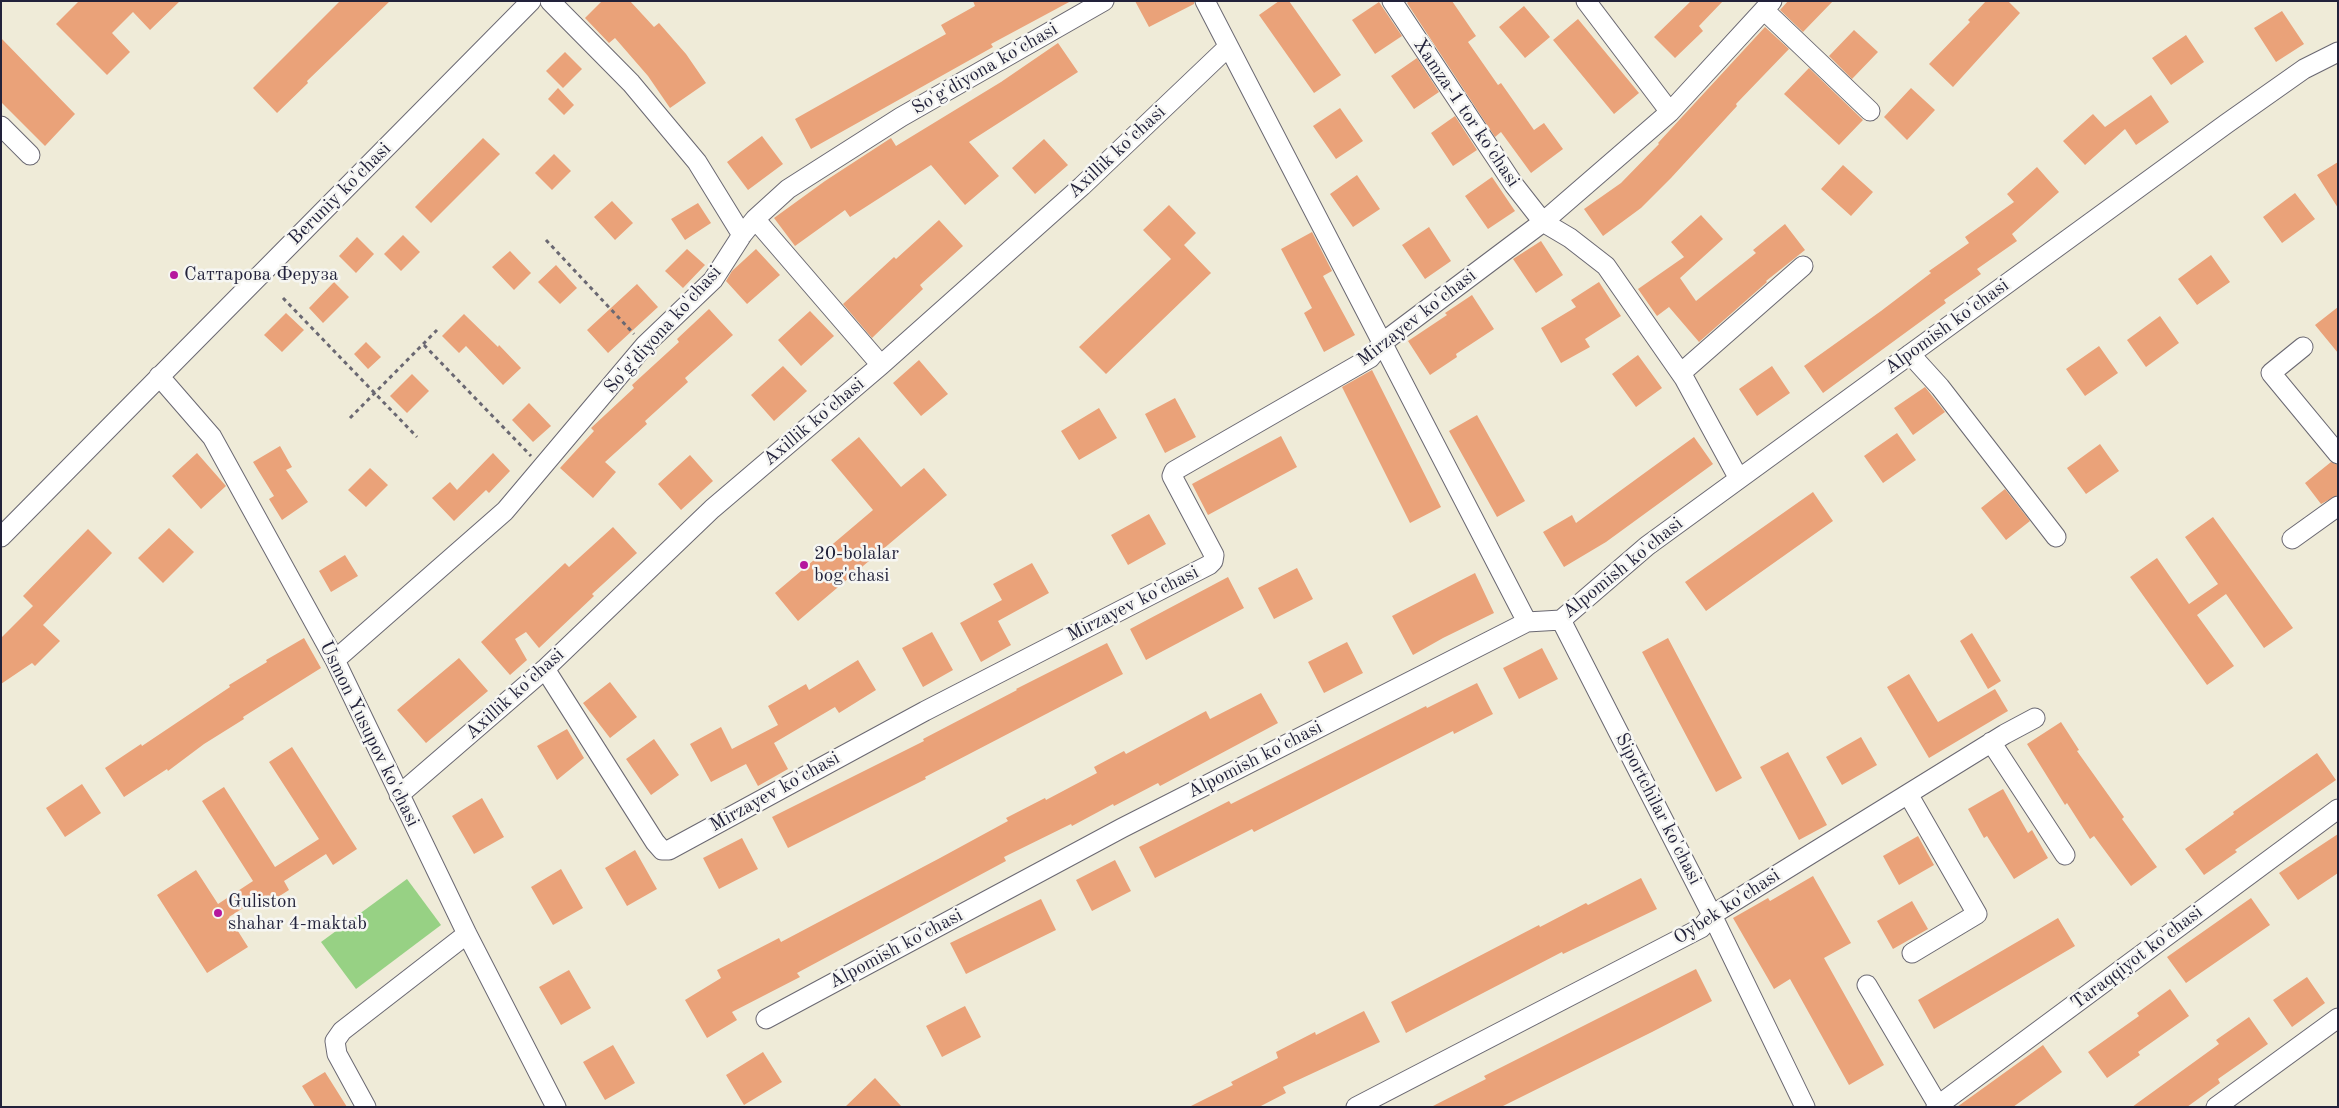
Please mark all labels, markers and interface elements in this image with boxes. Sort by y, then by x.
street label: So'g'diyona ko'chasi [908,18,1062,120]
street label: Xamza-1 tor ko'chasi [1408,34,1524,192]
street label: Axillik ko'chasi [1063,101,1171,203]
street label: Beruniy ko'chasi [284,138,396,250]
street label: So'g'diyona ko'chasi [600,261,726,399]
place label: Саттарова Феруза [184,264,338,286]
street label: Mirzayev ko'chasi [1353,264,1481,372]
marker: Саттарова Феруза [168,269,180,281]
street label: Alpomish ko'chasi [1880,274,2014,380]
street label: Axillik ko'chasi [759,373,869,471]
street label: Alpomish ko'chasi [1558,512,1688,624]
place label: 20-bolalar bog'chasi [814,543,899,587]
marker: 20-bolalar bog'chasi [798,559,810,571]
street label: Mirzayev ko'chasi [1063,561,1203,647]
street label: Usmon Yusupov ko'chasi [314,637,424,831]
street label: Axillik ko'chasi [461,644,569,744]
street label: Alpomish ko'chasi [1184,716,1326,804]
street label: Siportchilar ko'chasi [1610,729,1706,889]
street label: Mirzayev ko'chasi [706,747,844,837]
street label: Oybek ko'chasi [1670,864,1784,950]
place label: Guliston shahar 4-maktab [228,891,367,935]
street label: Taraqqiyot ko'chasi [2067,901,2207,1015]
street label: Alpomish ko'chasi [825,904,967,994]
marker: Guliston shahar 4-maktab [212,907,224,919]

